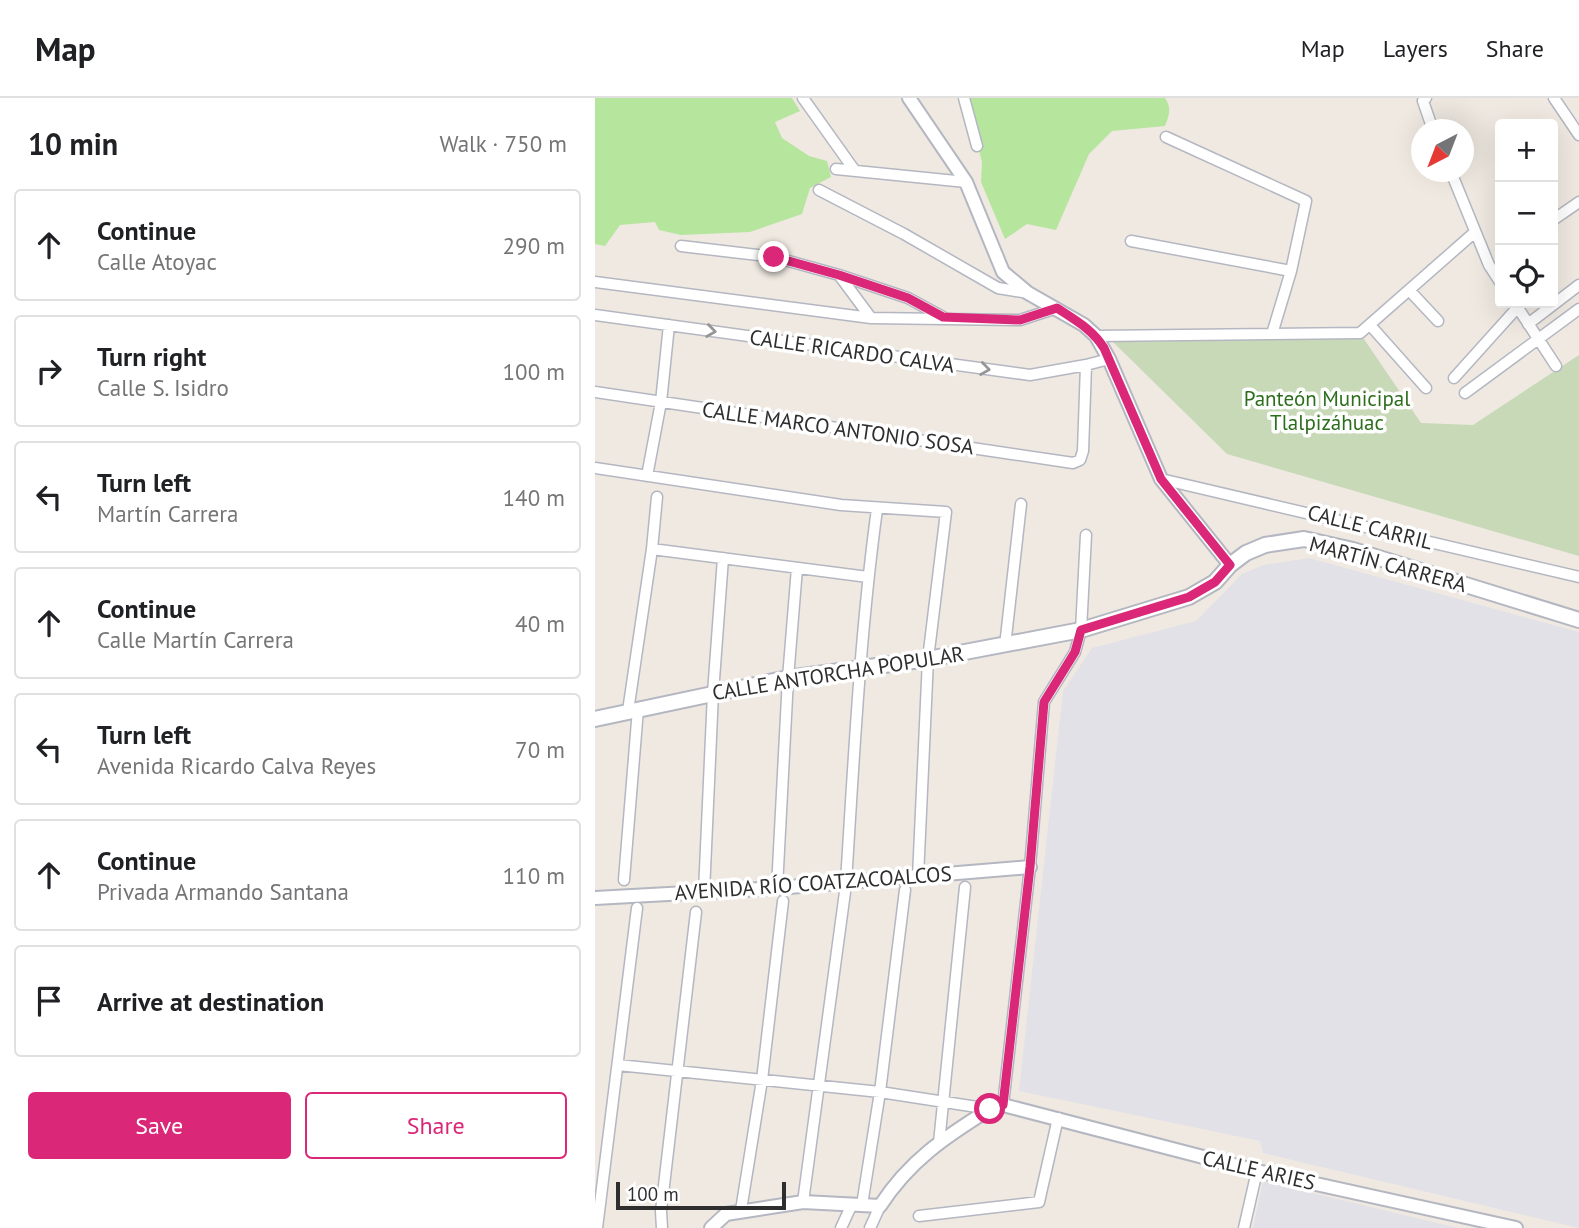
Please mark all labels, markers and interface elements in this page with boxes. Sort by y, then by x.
text: Map [35,27,96,70]
text: Map [1301,33,1345,64]
text: Layers [1383,33,1448,64]
text: Share [1486,33,1544,64]
north arrow [1411,119,1474,182]
map controls [1495,119,1558,308]
button: + [1495,119,1558,182]
text: 10 min [28,124,118,163]
text: Walk · 750 m [440,129,567,158]
button: − [1495,182,1558,245]
text: Continue [97,214,196,247]
icon: ahead [30,226,68,264]
text: 290 m [503,231,565,260]
route end [758,241,789,272]
button: locate [1495,245,1558,308]
text: Calle Atoyac [97,247,217,276]
street label: CALLE RICARDO CALVA [748,323,957,379]
one-way arrow [705,324,717,339]
text: Turn right [97,340,206,373]
icon: right [30,352,68,390]
text: 100 m [503,357,565,386]
one-way arrow [979,361,991,376]
text: Calle S. Isidro [97,373,229,402]
park label: Panteón Municipal Tlalpizáhuac [1244,385,1410,436]
street label: CALLE MARCO ANTONIO SOSA [700,396,976,461]
text: Turn left [97,466,191,499]
icon: left [30,478,68,516]
text: 140 m [503,483,565,512]
street label: CALLE CARRIL [1305,498,1435,556]
text: Martín Carrera [97,499,239,528]
street label: MARTÍN CARRERA [1306,530,1470,598]
text: Continue [97,592,196,625]
icon: ahead [30,604,68,642]
text: 40 m [515,609,565,638]
text: Calle Martín Carrera [97,625,294,654]
street label: CALLE ANTORCHA POPULAR [710,640,966,706]
text: Turn left [97,718,191,751]
icon: left [30,730,68,768]
text: 70 m [515,735,565,764]
text: Avenida Ricardo Calva Reyes [97,751,376,780]
text: Continue [97,844,196,877]
icon: ahead [30,856,68,894]
street label: AVENIDA RÍO COATZACOALCOS [674,860,952,906]
text: 110 m [503,861,565,890]
text: Privada Armando Santana [97,877,349,906]
icon: arrive [30,982,68,1020]
text: Arrive at destination [97,985,324,1018]
button: Save [28,1092,291,1159]
button: Share [305,1092,567,1159]
route start [974,1093,1005,1124]
street label: CALLE ARIES [1200,1144,1318,1196]
scale bar [616,1179,786,1211]
text: 100 m [627,1182,679,1206]

